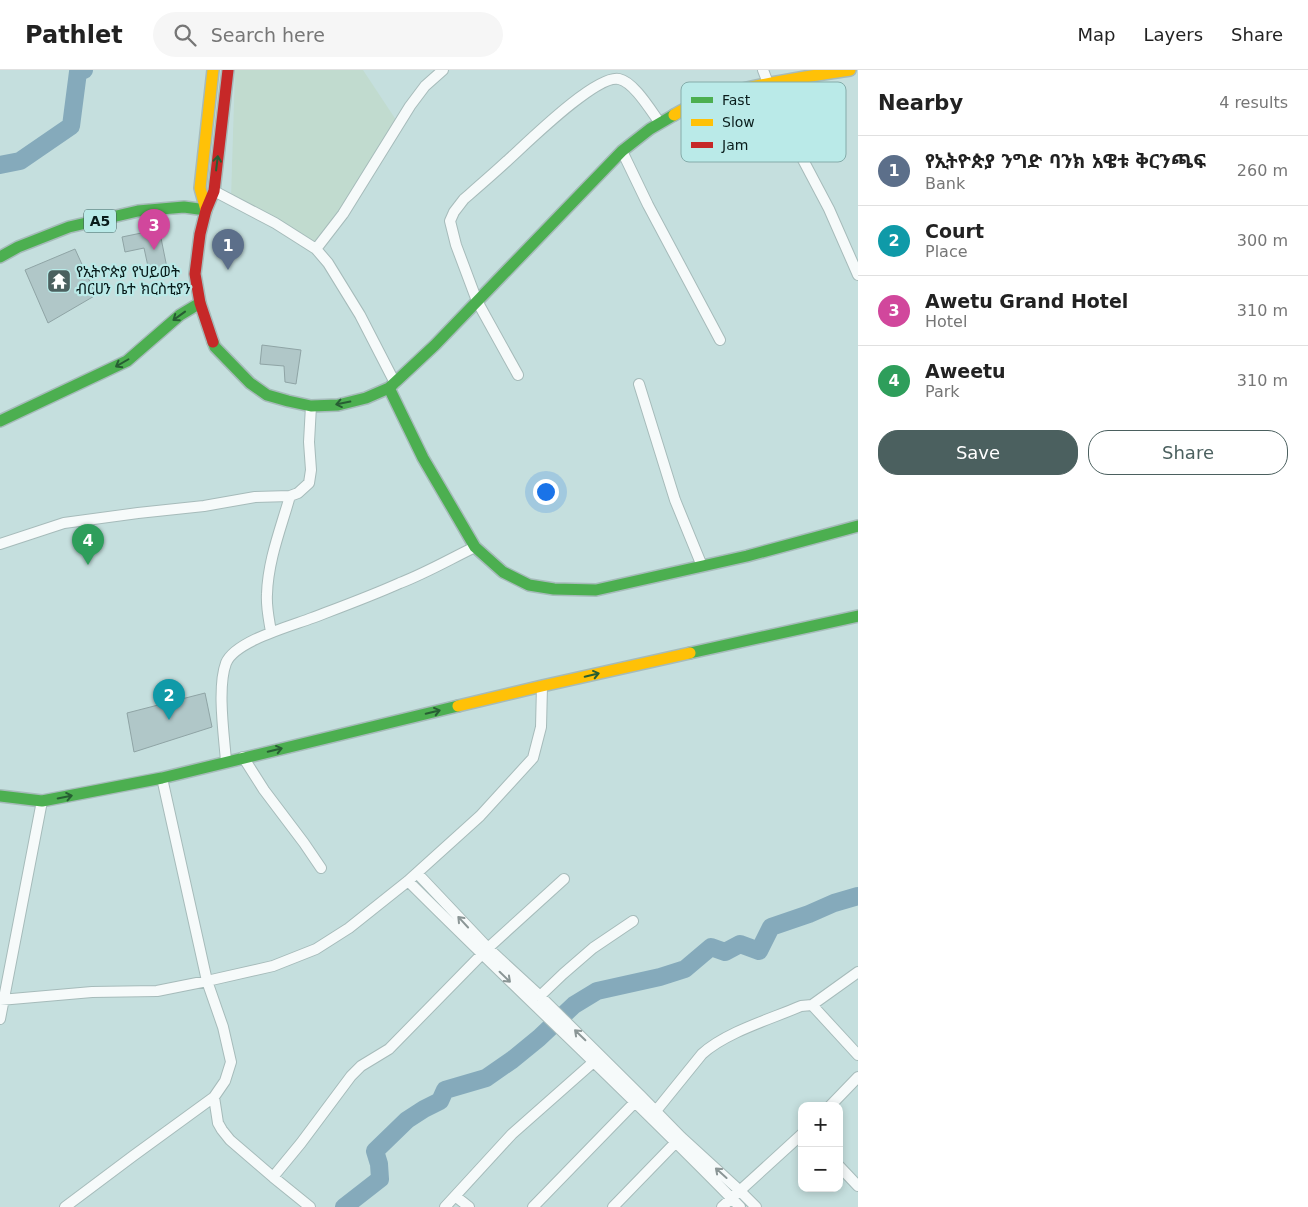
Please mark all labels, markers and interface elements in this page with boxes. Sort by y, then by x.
search box [153,12,503,57]
text: Pathlet [25,21,123,49]
icon: search [171,21,199,49]
text: Search here [211,24,325,46]
text: Map [1077,24,1115,45]
text: Layers [1143,24,1203,45]
text: Share [1231,24,1283,45]
legend [681,82,846,162]
text: Nearby [878,91,963,115]
text: Fast [722,92,751,108]
text: 4 results [1219,93,1288,112]
text: Slow [722,114,755,130]
text: Jam [721,137,748,153]
text: የኢትዮጵያ ንግድ ባንክ አዌቱ ቅርንጫፍ [925,150,1206,172]
one-way arrow [212,155,222,171]
text: 1 [888,161,900,180]
text: 260 m [1237,161,1288,180]
text: Bank [925,174,965,193]
pin: 3 [138,209,170,250]
road number: A5 [84,210,116,232]
text: Court [925,220,984,242]
pin: 1 [212,229,244,270]
text: 2 [888,231,900,250]
text: 300 m [1237,231,1288,250]
text: Place [925,242,968,261]
place label: የኢትዮጵያ የህይወት ብርሀን ቤተ ክርስቲያን [76,263,191,298]
temple icon: የኢትዮጵያ የህይወት ብርሀን ቤተ ክርስቲያን [46,268,72,294]
text: Awetu Grand Hotel [925,290,1128,312]
text: 3 [888,301,900,320]
text: 310 m [1237,301,1288,320]
one-way arrow [172,311,186,321]
text: Hotel [925,312,967,331]
one-way arrow [116,358,130,368]
text: Aweetu [925,360,1006,382]
text: 4 [888,371,900,390]
text: 310 m [1237,371,1288,390]
text: Park [925,382,960,401]
one-way arrow [336,399,352,409]
button: Save [878,430,1078,475]
button: Share [1088,430,1288,475]
your location [533,479,559,505]
pin: 4 [72,524,104,565]
one-way arrow [583,670,599,679]
pin: 2 [153,679,185,720]
one-way arrow [425,707,441,716]
one-way arrow [267,745,283,754]
one-way arrow [57,791,73,801]
one-way arrow [457,916,469,928]
one-way arrow [499,971,512,983]
one-way arrow [573,1029,586,1041]
map controls [798,1102,843,1192]
button: + [798,1102,843,1147]
button: − [798,1147,843,1192]
one-way arrow [714,1167,727,1179]

